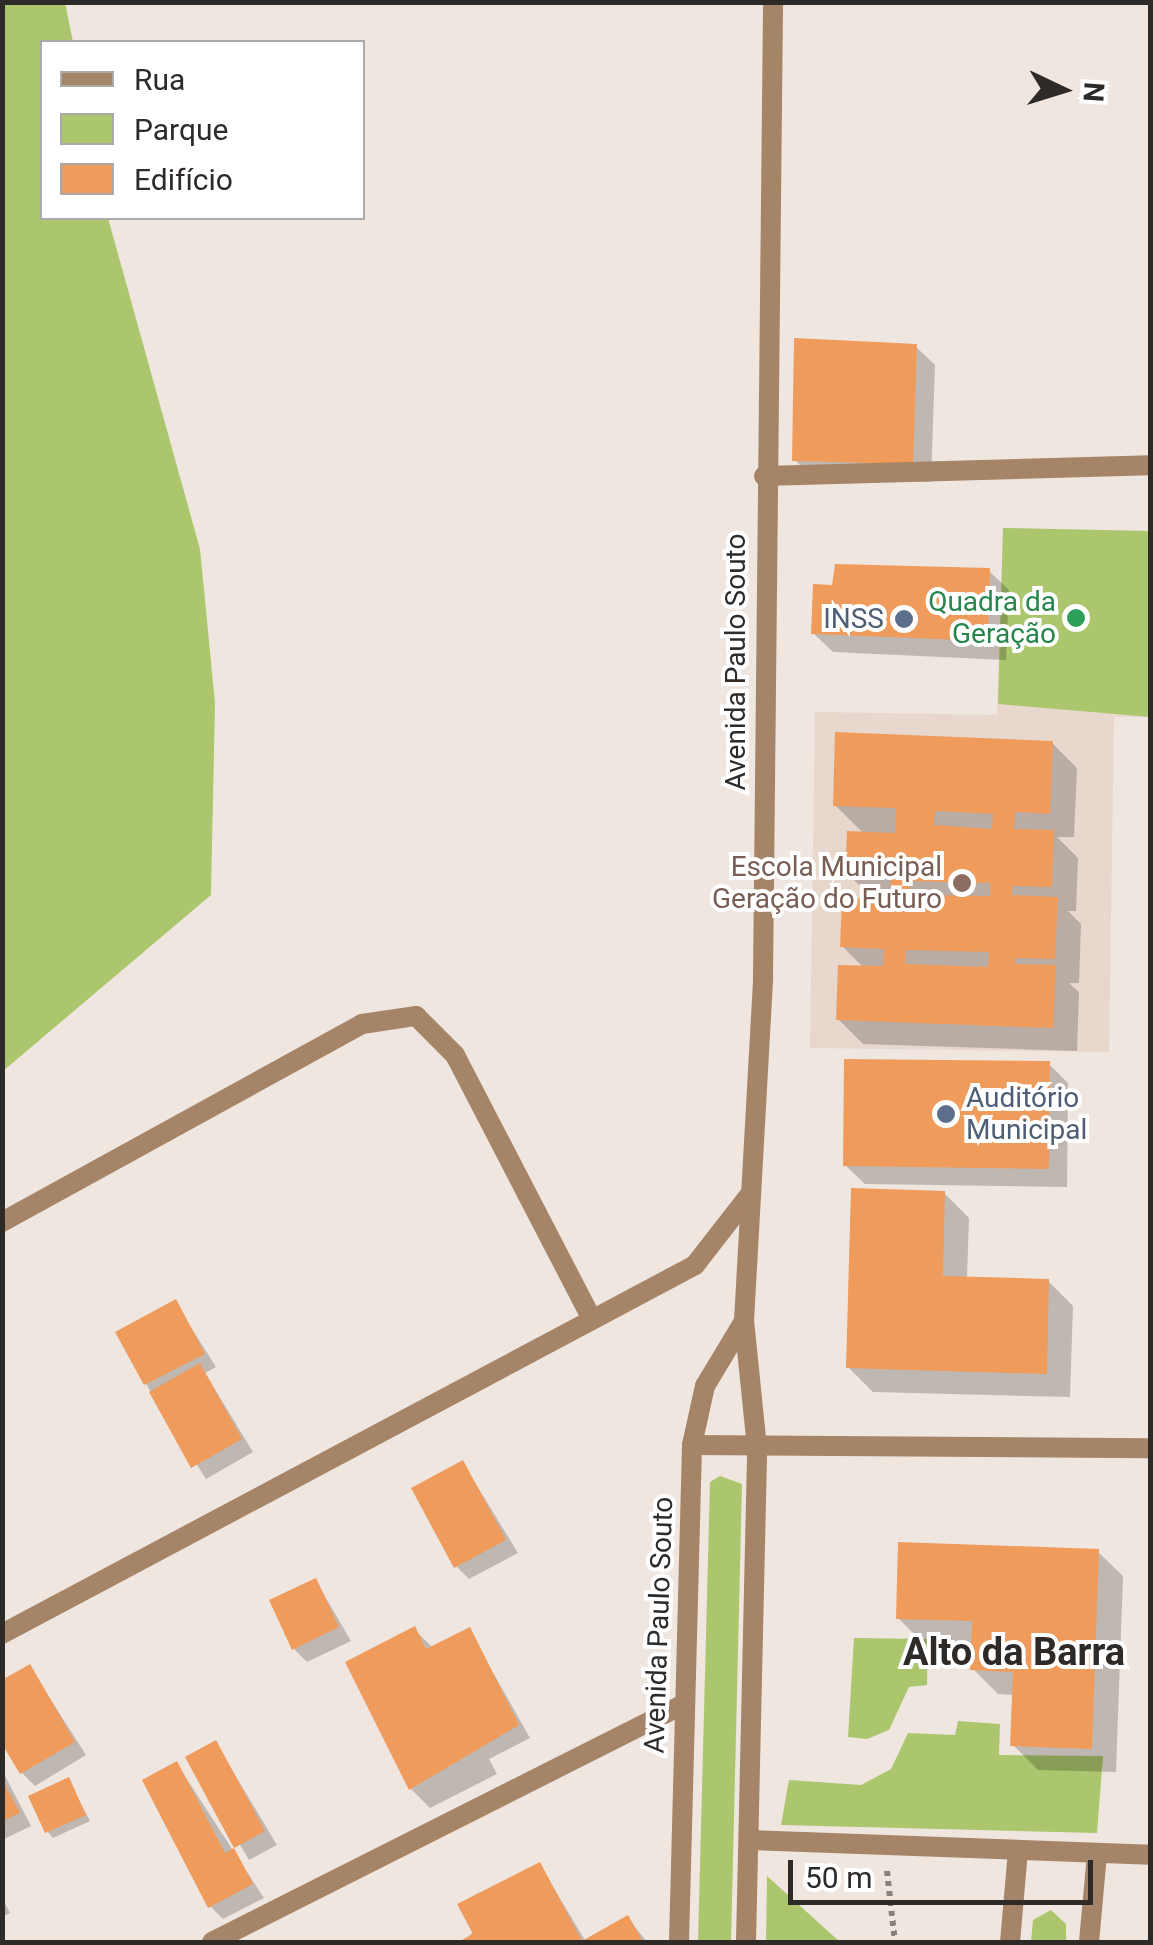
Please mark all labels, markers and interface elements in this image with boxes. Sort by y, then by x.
legend [40,40,365,220]
north arrow [1013,40,1113,140]
text: Rua [134,62,185,97]
text: N [1076,81,1111,103]
text: Parque [134,112,228,147]
text: Edifício [134,162,233,197]
street label: Avenida Paulo Souto [719,534,753,790]
place label: Quadra da Geração [928,585,1056,651]
place label: INSS [823,602,884,636]
marker: Quadra da Geração [1065,607,1087,629]
marker: INSS [893,608,915,630]
place label: Escola Municipal Geração do Futuro [712,850,942,916]
marker: Escola Municipal Geração do Futuro [951,872,973,894]
place label: Auditório Municipal [966,1081,1087,1147]
marker: Auditório Municipal [935,1103,957,1125]
street label: Avenida Paulo Souto [638,1496,680,1754]
district label: Alto da Barra [903,1630,1125,1676]
scale bar [793,1840,1098,1902]
text: 50 m [805,1860,872,1895]

